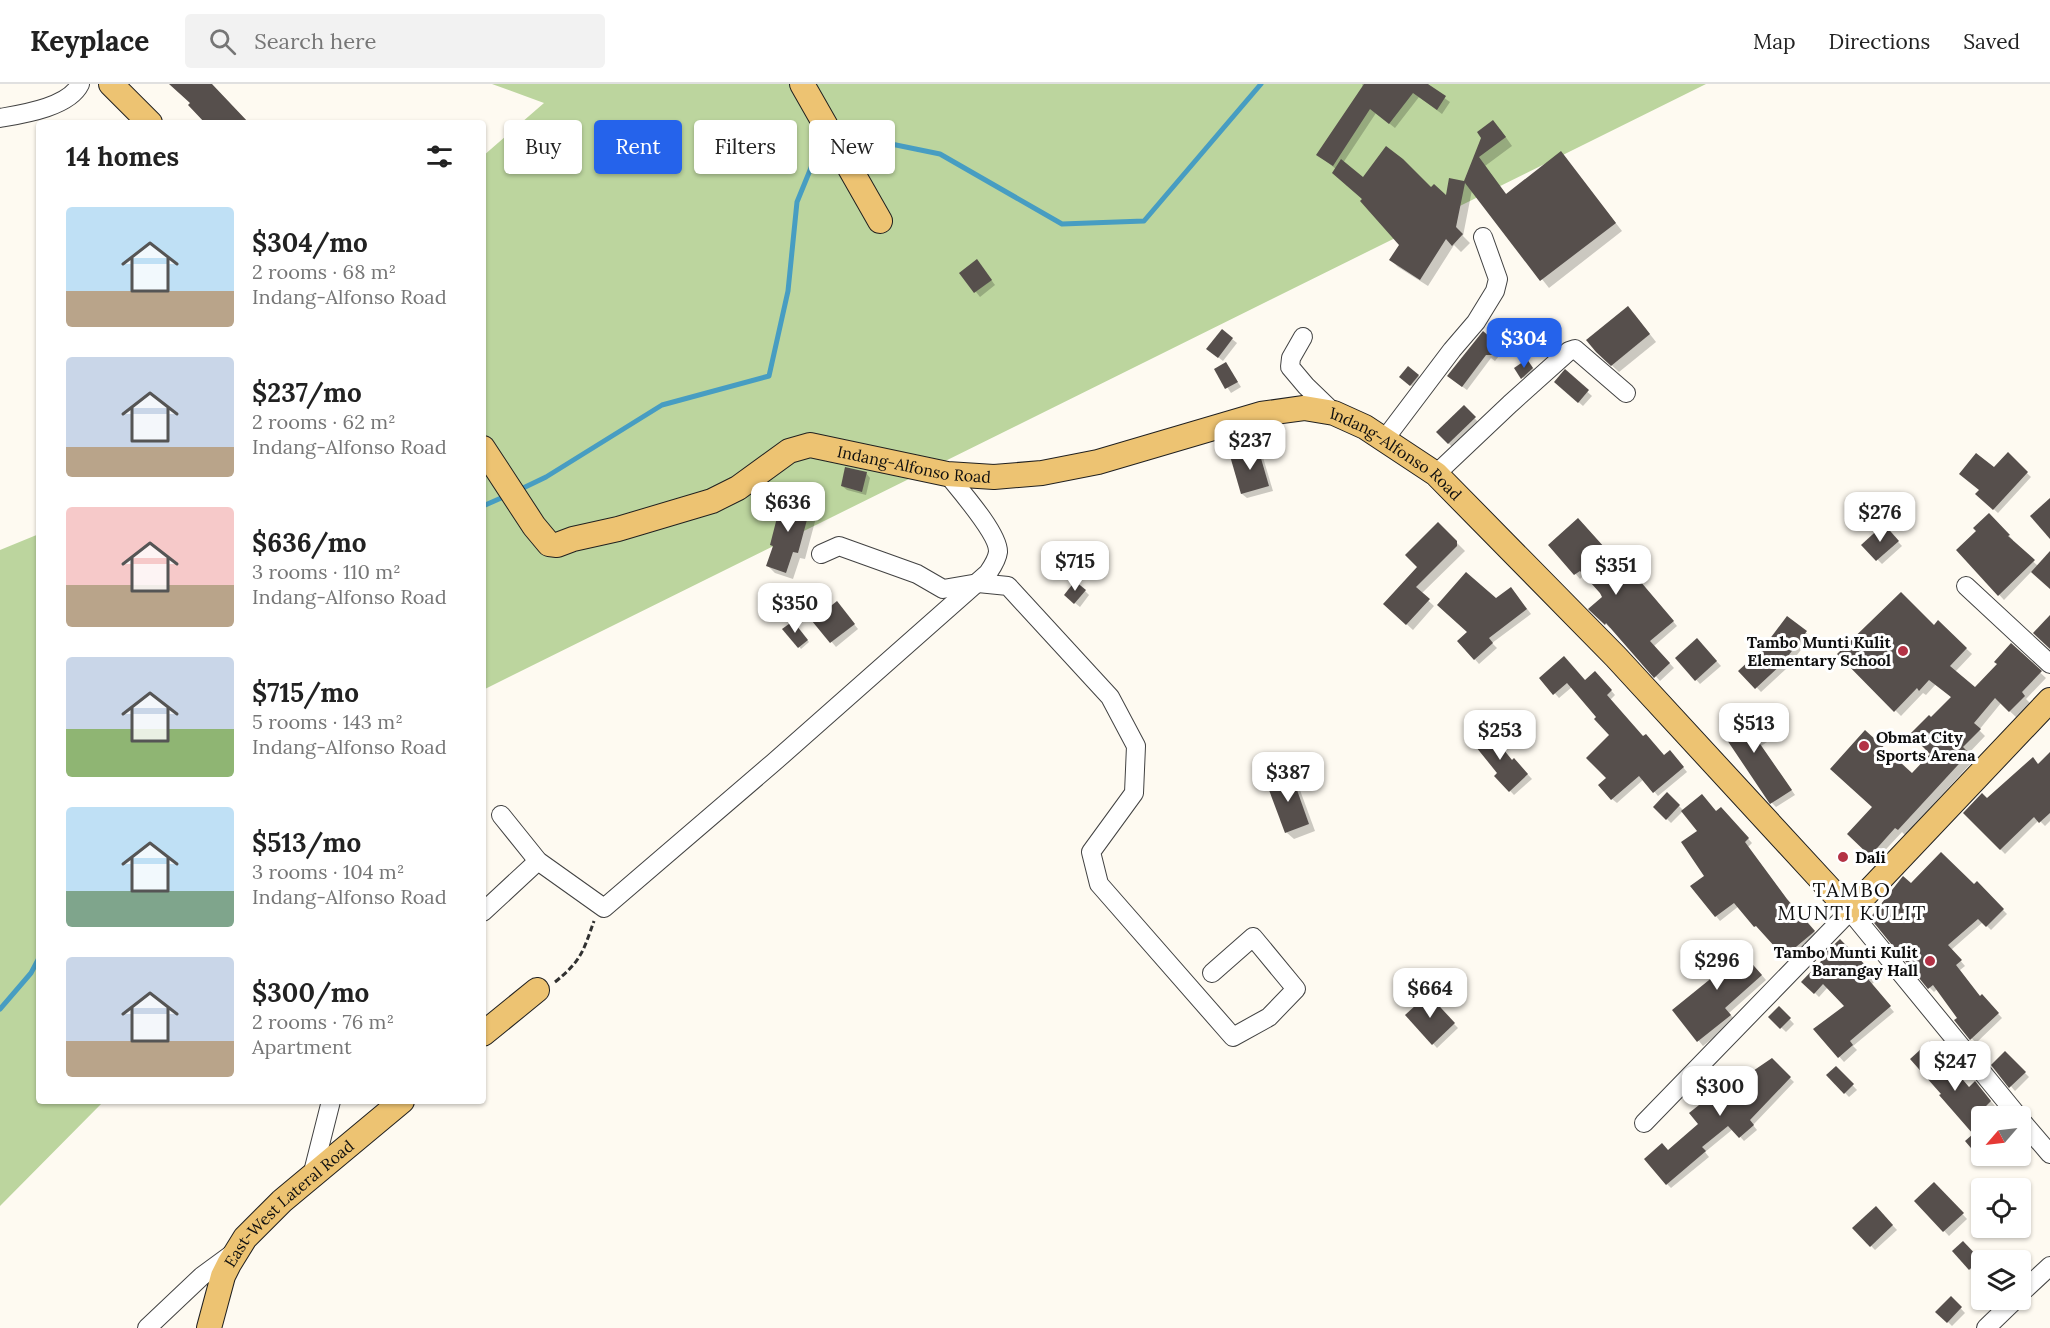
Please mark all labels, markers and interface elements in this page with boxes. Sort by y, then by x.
search box [185,14,605,68]
text: Keyplace [30,23,149,59]
icon: search [206,25,239,58]
text: Search here [254,27,376,55]
text: Map [1753,28,1796,55]
text: Directions [1829,28,1930,55]
text: Saved [1963,28,2020,55]
chip: Buy [504,120,582,174]
chip: Rent [594,120,682,174]
chip: Filters [694,120,797,174]
chip: New [809,120,895,174]
text: 14 homes [66,140,179,173]
icon: filters [423,140,456,173]
text: $304/mo [252,226,368,259]
icon: home [114,231,186,303]
text: 2 rooms · 68 m² [252,259,396,284]
text: Indang-Alfonso Road [252,284,447,309]
pin: $304 [1488,318,1560,369]
text: $304 [1501,325,1547,350]
text: $237/mo [252,376,362,409]
icon: home [114,381,186,453]
street label: Indang-Alfonso Road [1328,402,1466,505]
text: 2 rooms · 62 m² [252,409,396,434]
pin: $237 [1214,420,1286,471]
text: $237 [1229,427,1272,452]
text: Indang-Alfonso Road [252,434,447,459]
street label: Indang-Alfonso Road [836,441,992,487]
pin: $636 [752,482,824,533]
text: $636 [765,489,811,514]
pin: $276 [1844,492,1916,543]
text: $276 [1858,499,1902,524]
text: $636/mo [252,526,366,559]
icon: home [114,531,186,603]
pin: $715 [1039,541,1111,592]
pin: $351 [1580,545,1652,596]
text: $715 [1055,548,1095,573]
text: $351 [1595,552,1637,577]
text: 3 rooms · 110 m² [252,559,401,584]
pin: $350 [759,583,831,634]
text: Indang-Alfonso Road [252,584,447,609]
text: $350 [772,590,818,615]
place label: Tambo Munti Kulit Elementary School [1747,632,1891,670]
marker: Tambo Munti Kulit Elementary School [1896,644,1910,658]
text: $715/mo [252,676,359,709]
icon: home [114,681,186,753]
pin: $513 [1718,703,1790,754]
text: 5 rooms · 143 m² [252,709,403,734]
pin: $253 [1464,710,1536,761]
text: $513 [1733,710,1775,735]
text: $253 [1478,717,1522,742]
place label: Obmat City Sports Arena [1876,727,1976,765]
text: Indang-Alfonso Road [252,734,447,759]
marker: Obmat City Sports Arena [1857,739,1871,753]
pin: $387 [1252,752,1324,803]
text: $387 [1266,759,1310,784]
text: $513/mo [252,826,361,859]
icon: home [114,831,186,903]
place label: Dali [1855,847,1886,867]
marker: Dali [1836,850,1850,864]
text: 3 rooms · 104 m² [252,859,404,884]
district label: TAMBO MUNTI KULIT [1777,877,1927,925]
text: Indang-Alfonso Road [252,884,447,909]
pin: $296 [1681,940,1753,991]
place label: Tambo Munti Kulit Barangay Hall [1774,942,1918,980]
text: $296 [1694,947,1740,972]
marker: Tambo Munti Kulit Barangay Hall [1923,954,1937,968]
pin: $664 [1394,968,1466,1019]
text: $664 [1407,975,1453,1000]
text: $300/mo [252,976,369,1009]
icon: home [114,981,186,1053]
text: 2 rooms · 76 m² [252,1009,394,1034]
text: Apartment [252,1034,352,1059]
pin: $247 [1919,1041,1991,1092]
text: $247 [1934,1048,1976,1073]
pin: $300 [1684,1066,1756,1117]
text: $300 [1696,1073,1744,1098]
north arrow [1971,1106,2031,1166]
map controls [1971,1106,2031,1310]
street label: East-West Lateral Road [220,1135,358,1271]
button: locate [1971,1178,2031,1238]
button: layers [1971,1250,2031,1310]

